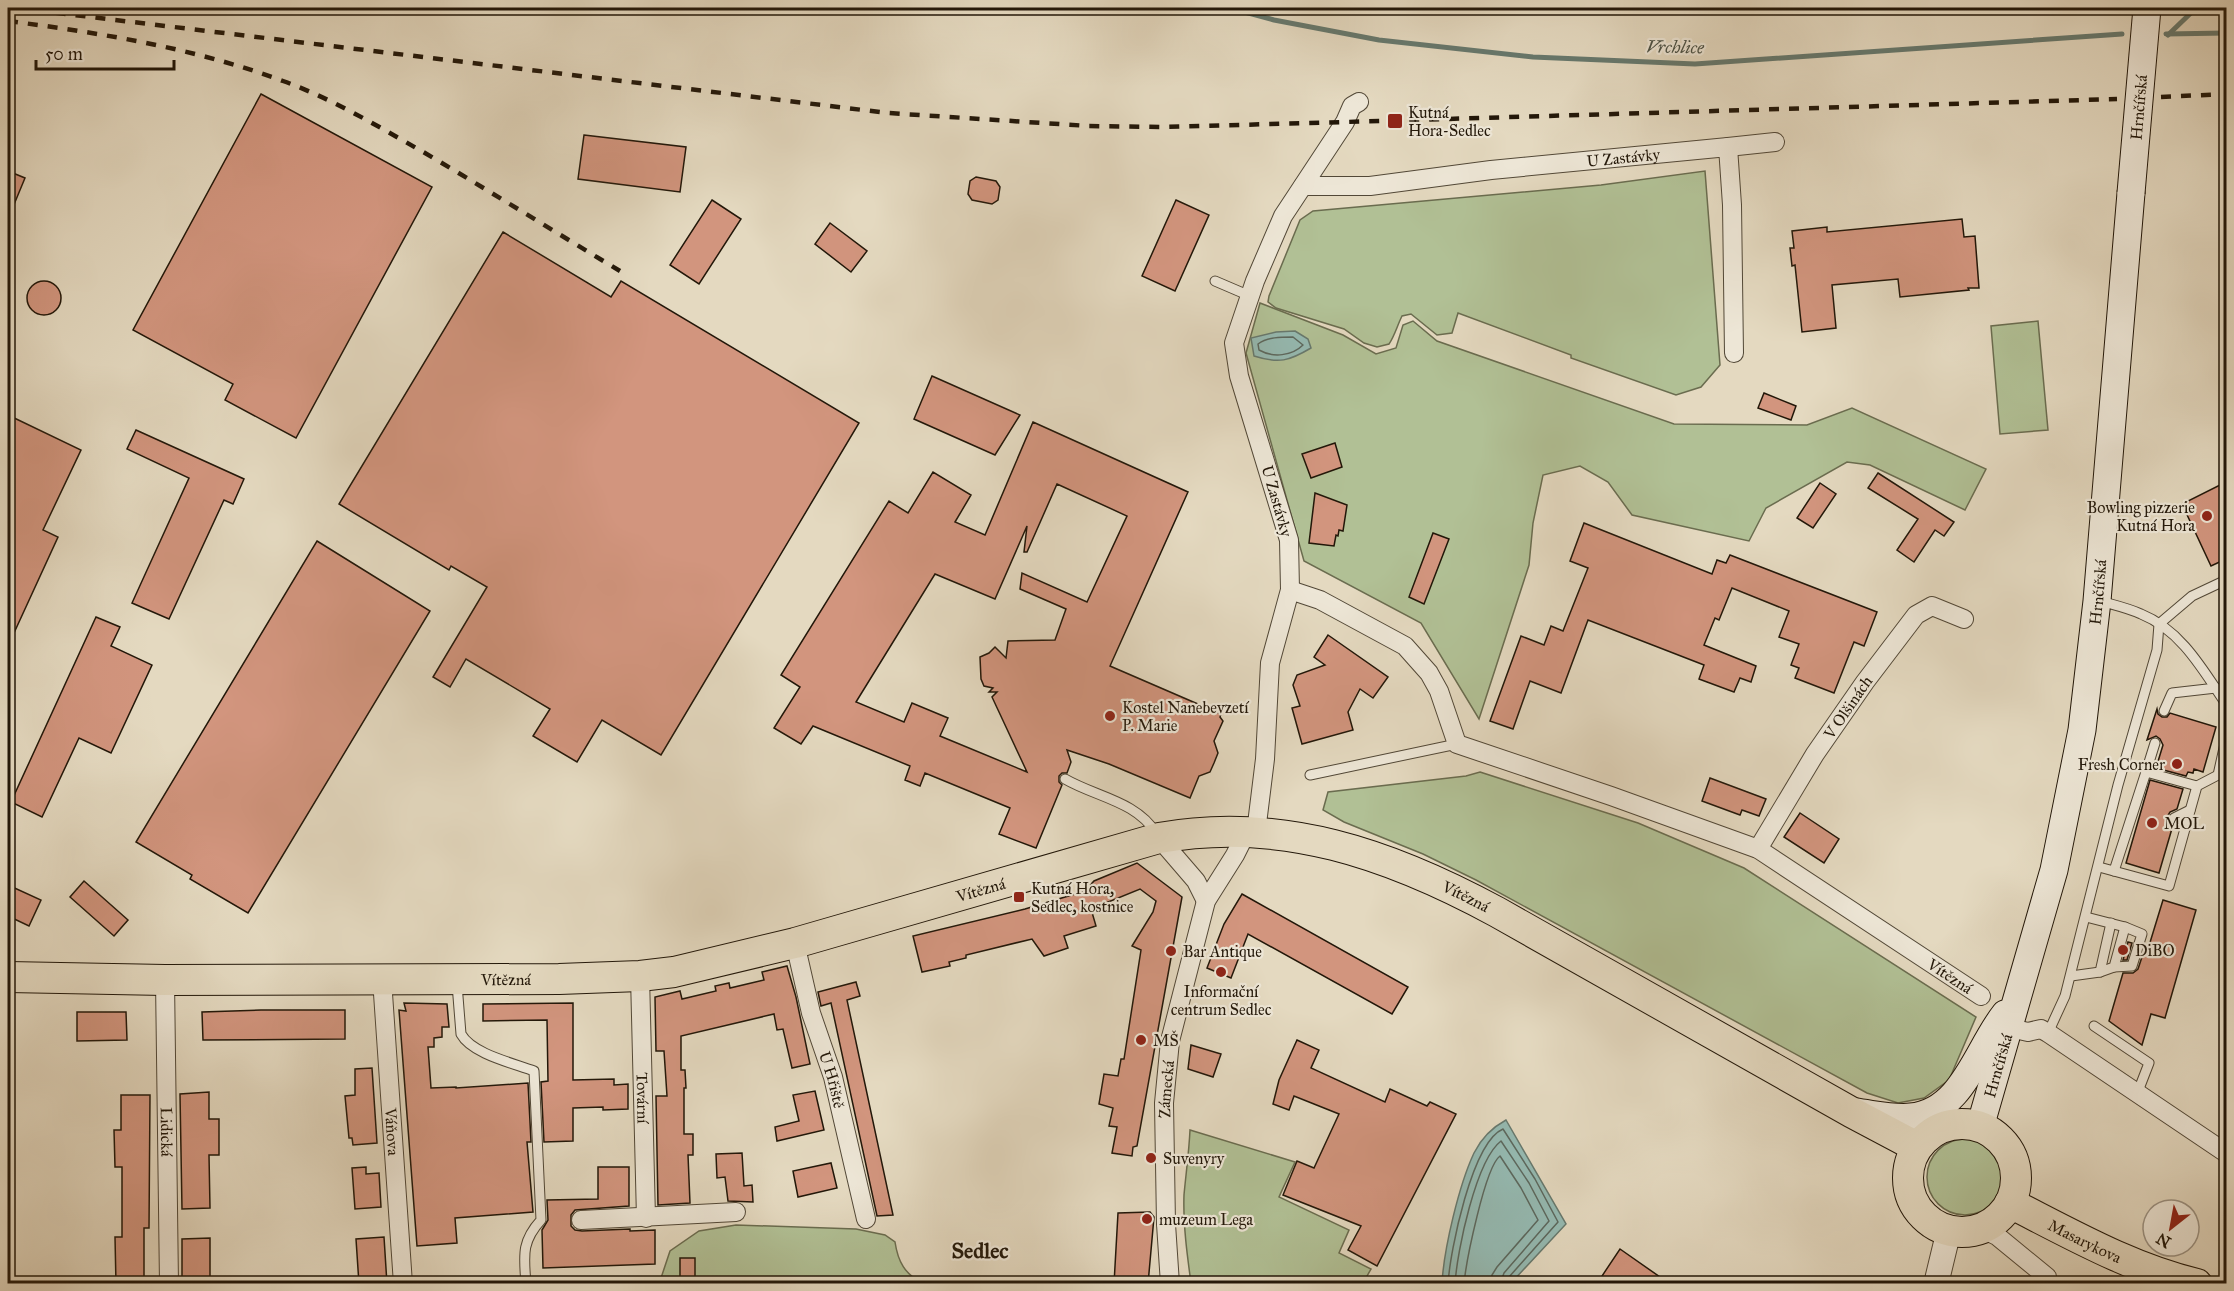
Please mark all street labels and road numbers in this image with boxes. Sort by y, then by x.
street label: Hrnčířská [2126,74,2151,141]
street label: U Zastávky [1586,144,1661,170]
street label: U Zastávky [1258,463,1296,539]
street label: Hrnčířská [2085,558,2110,626]
street label: V Olšinách [1819,672,1876,743]
street label: Vítězná [953,873,1008,906]
street label: Vítězná [1439,876,1493,916]
street label: Vítězná [1923,953,1977,998]
street label: Vítězná [480,970,531,989]
street label: Hrnčířská [1979,1031,2016,1100]
street label: U Hřiště [815,1049,850,1110]
street label: Zámecká [1154,1059,1178,1118]
street label: Tovární [633,1072,653,1124]
street label: Váňova [381,1106,404,1156]
street label: Lidická [157,1107,177,1157]
street label: Masarykova [2045,1215,2125,1267]

